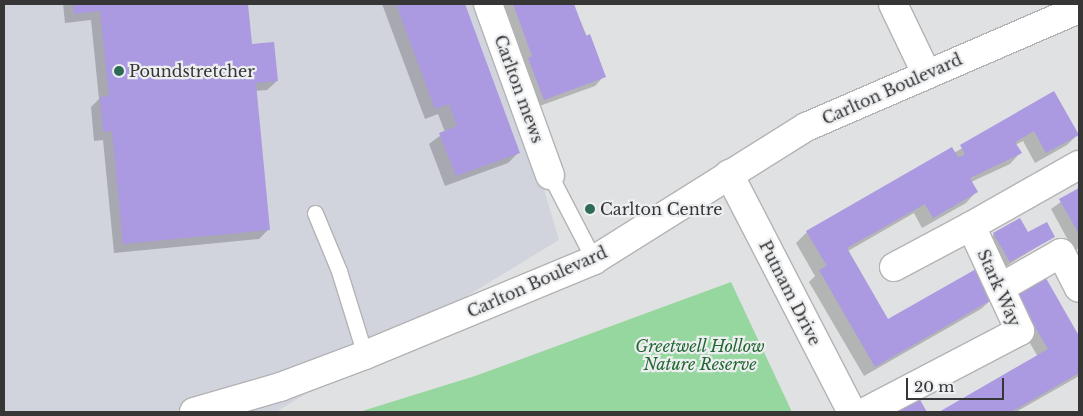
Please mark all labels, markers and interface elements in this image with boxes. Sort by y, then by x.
street label: Carlton mews [491,32,547,146]
street label: Carlton Boulevard [819,50,965,128]
place label: Poundstretcher [129,61,255,81]
marker: Poundstretcher [113,65,125,77]
place label: Carlton Centre [600,199,722,219]
marker: Carlton Centre [584,203,596,215]
street label: Putnam Drive [755,237,825,349]
street label: Carlton Boulevard [464,243,610,321]
street label: Stark Way [973,246,1025,330]
park label: Greetwell Hollow Nature Reserve [635,336,765,374]
scale bar [908,368,1006,400]
text: 20 m [914,377,954,396]

